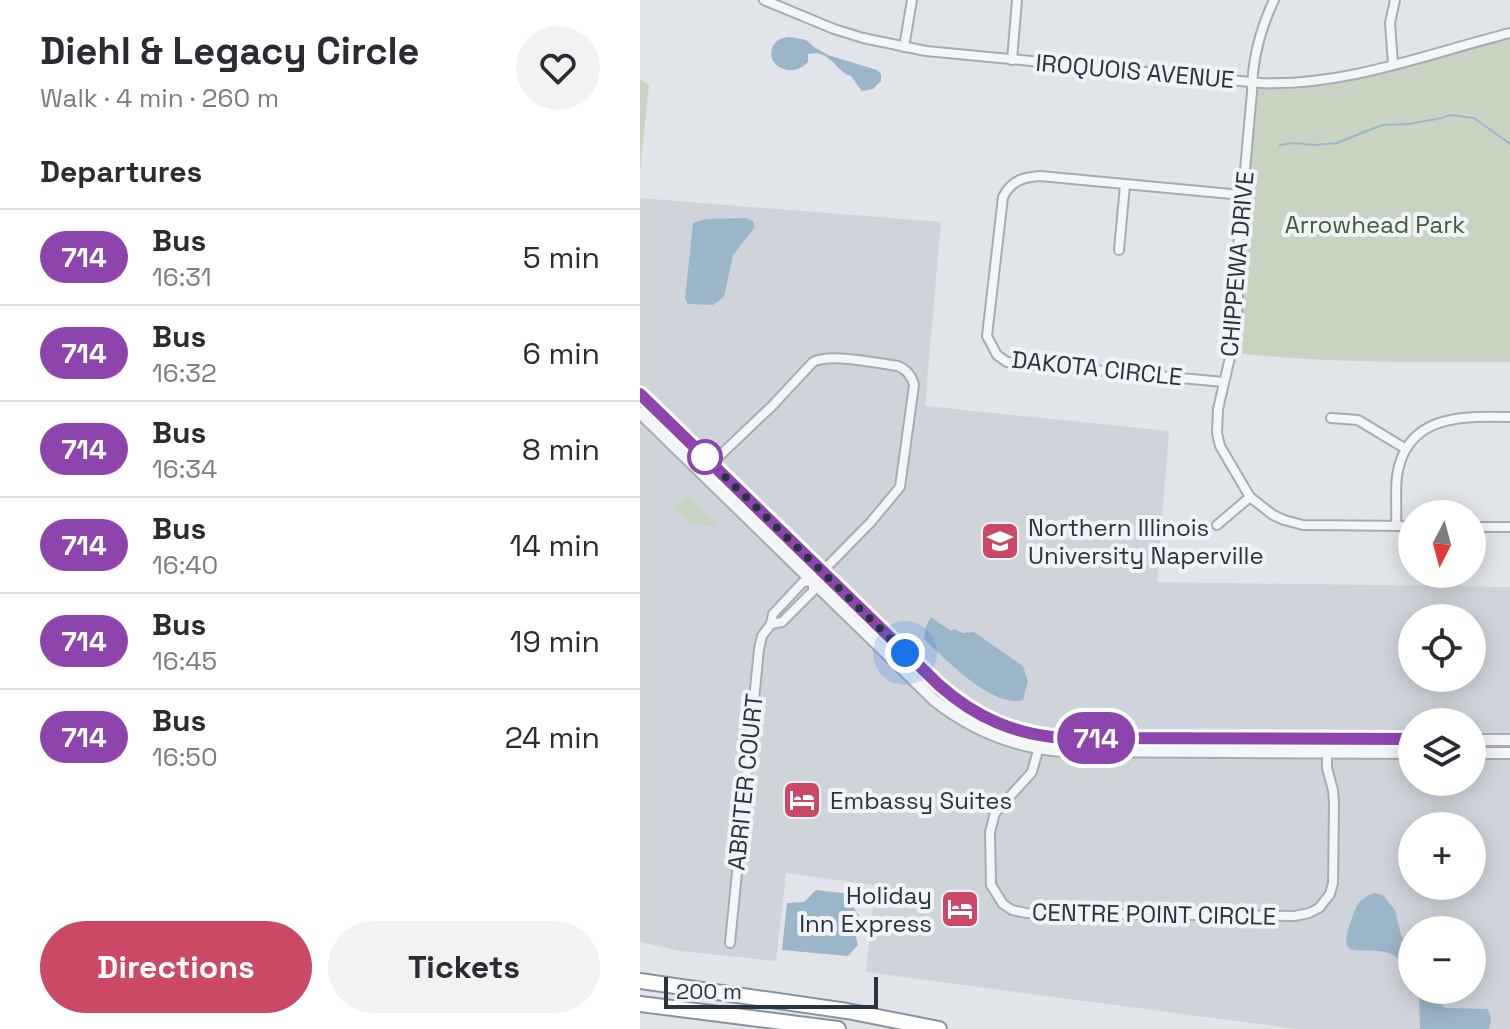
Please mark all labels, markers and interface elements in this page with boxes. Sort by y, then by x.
button: heart [516,26,600,110]
text: Diehl & Legacy Circle [40,27,420,75]
street label: IROQUOIS AVENUE [1034,47,1236,95]
text: Walk · 4 min · 260 m [40,81,279,115]
text: Departures [40,152,202,191]
street label: CHIPPEWA DRIVE [1213,170,1261,358]
park label: Arrowhead Park [1285,209,1465,240]
text: Bus [152,221,206,260]
text: 5 min [523,238,600,277]
text: 714 [61,239,107,275]
text: 16:31 [152,260,212,294]
text: Bus [152,317,206,356]
text: 6 min [522,334,600,373]
text: 714 [61,335,107,371]
street label: DAKOTA CIRCLE [1010,344,1184,392]
text: 16:32 [152,356,217,390]
text: Bus [152,413,206,452]
text: 8 min [522,430,600,469]
text: 714 [61,431,107,467]
unlabelled marker [688,440,722,474]
text: 16:34 [152,452,217,486]
north arrow [1398,500,1486,588]
map controls [1398,500,1486,1004]
text: Bus [152,509,206,548]
place label: Northern Illinois University Naperville [1028,512,1264,571]
school or university icon: Northern Illinois University Naperville [979,520,1021,562]
text: 14 min [509,526,600,565]
text: 714 [61,527,107,563]
text: 16:40 [152,548,218,582]
button: locate [1398,604,1486,692]
text: Bus [152,605,206,644]
text: 19 min [510,622,600,661]
text: 714 [61,623,107,659]
your location [885,633,925,673]
text: 16:45 [152,644,217,678]
street label: ABRITER COURT [720,692,770,872]
text: Bus [152,701,206,740]
button: layers [1398,708,1486,796]
line badge: 714 [1050,712,1142,764]
text: 24 min [505,718,600,757]
text: 714 [61,719,107,755]
text: 714 [1073,720,1119,756]
text: 16:50 [152,740,218,774]
hotel icon: Embassy Suites [781,779,823,821]
place label: Embassy Suites [830,785,1012,816]
button: + [1398,812,1486,900]
place label: Holiday Inn Express [799,880,932,939]
hotel icon: Holiday Inn Express [939,888,981,930]
street label: CENTRE POINT CIRCLE [1032,896,1276,932]
button: − [1398,916,1486,1004]
button: Directions [40,921,312,1013]
button: Tickets [328,921,600,1013]
scale bar [664,973,878,1009]
text: 200 m [676,977,742,1005]

